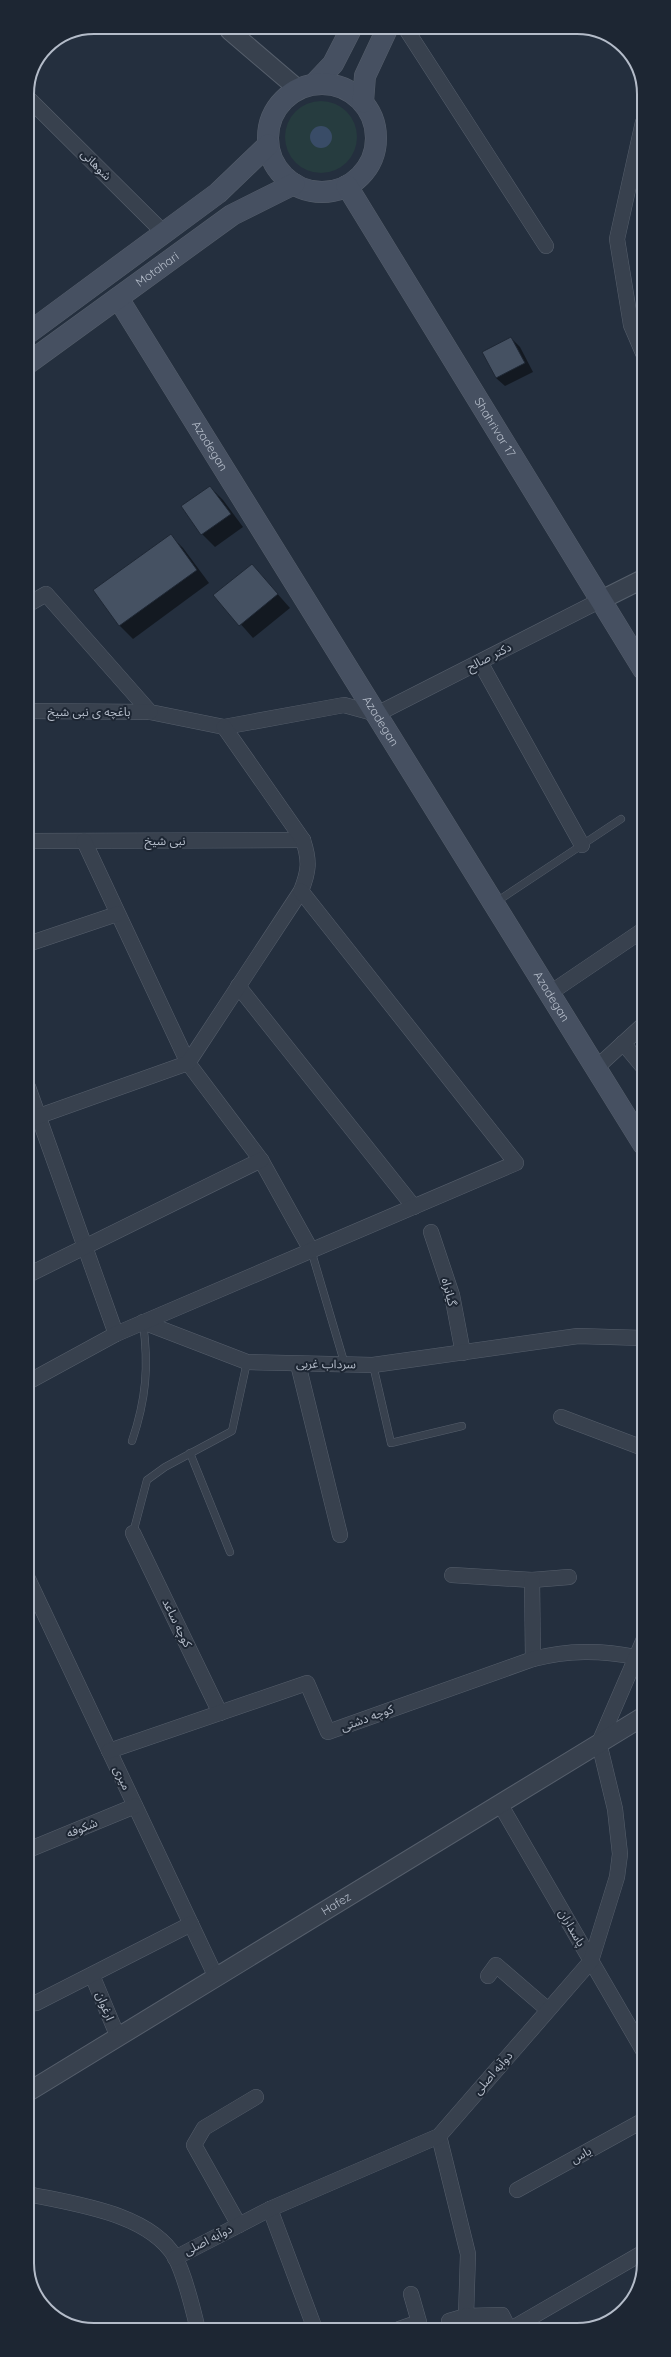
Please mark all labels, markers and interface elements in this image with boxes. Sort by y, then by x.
street label: شوهانی [78,146,115,183]
street label: Motahari [132,248,182,290]
street label: Shahrivar 17 [471,395,519,460]
street label: Azadegan [189,418,231,474]
street label: دکتر صالح [464,639,515,676]
street label: Azadegan [360,693,402,749]
street label: باغچه ی نبی شیخ [47,704,131,721]
street label: نبی شیخ [144,833,186,850]
street label: Azadegan [531,968,573,1024]
street label: گیانراه [439,1276,461,1309]
street label: سرداب غربی [296,1355,356,1372]
street label: کوچه ساعد [158,1596,196,1651]
street label: کوچه دشتی [338,1701,397,1735]
street label: میری [110,1763,134,1792]
street label: شکوفه [64,1815,100,1841]
street label: Hafez [318,1889,354,1918]
street label: پاسداران [555,1906,589,1950]
street label: ارغوان [93,1989,118,2023]
street label: دوآبه اصلی [470,2048,516,2097]
street label: یاس [568,2143,594,2166]
street label: دوآبه اصلی [181,2221,235,2258]

